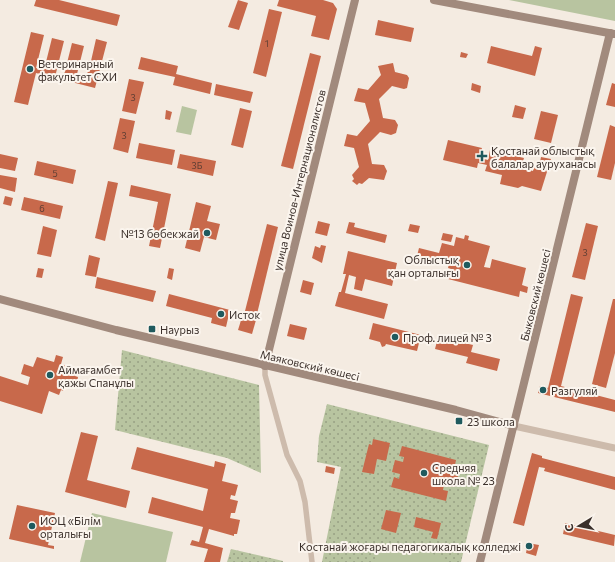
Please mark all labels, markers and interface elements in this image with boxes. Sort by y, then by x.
house number: 1 [265,38,269,49]
place label: Ветеринарный факультет СХИ [38,57,117,83]
marker: Ветеринарный факультет СХИ [25,64,35,74]
street label: улица Воинов-Интернационалистов [270,88,328,272]
house number: 3 [130,92,136,103]
house number: 3 [121,130,127,141]
place label: Қостанай облыстық балалар ауруханасы [491,144,596,170]
marker: Қостанай облыстық балалар ауруханасы [476,150,488,162]
house number: 3Б [192,160,203,171]
house number: 5 [52,168,58,179]
house number: 6 [39,203,45,214]
place label: №13 бөбекжай [121,227,199,240]
marker: №13 бөбекжай [202,228,212,238]
street label: Быковский көшесі [517,247,553,342]
house number: 3 [582,247,588,258]
place label: Облыстық қан орталығы [388,253,459,279]
marker: Облыстық қан орталығы [462,260,472,270]
place label: Исток [229,308,260,321]
marker: Исток [216,309,226,319]
place label: Наурыз [160,323,199,336]
marker: Наурыз [147,324,157,334]
place label: Проф. лицей № 3 [403,331,492,344]
marker: Проф. лицей № 3 [390,332,400,342]
street label: Маяковский көшесі [259,347,361,383]
place label: Аймағамбет қажы Спанұлы [58,363,134,389]
marker: Аймағамбет қажы Спанұлы [45,370,55,380]
place label: Разгуляй [551,384,598,397]
marker: Разгуляй [538,385,548,395]
place label: 23 школа [467,415,515,428]
marker: 23 школа [454,416,464,426]
place label: Средняя школа № 23 [432,461,495,487]
marker: Средняя школа № 23 [419,468,429,478]
north arrow [559,506,599,546]
place label: ИОЦ «Білім орталығы [40,514,101,540]
marker: ИОЦ «Білім орталығы [27,521,37,531]
text: С [562,523,576,533]
place label: Костанай жоғары педагогикалық колледжі [299,540,521,553]
marker: Костанай жоғары педагогикалық колледжі [524,541,534,551]

